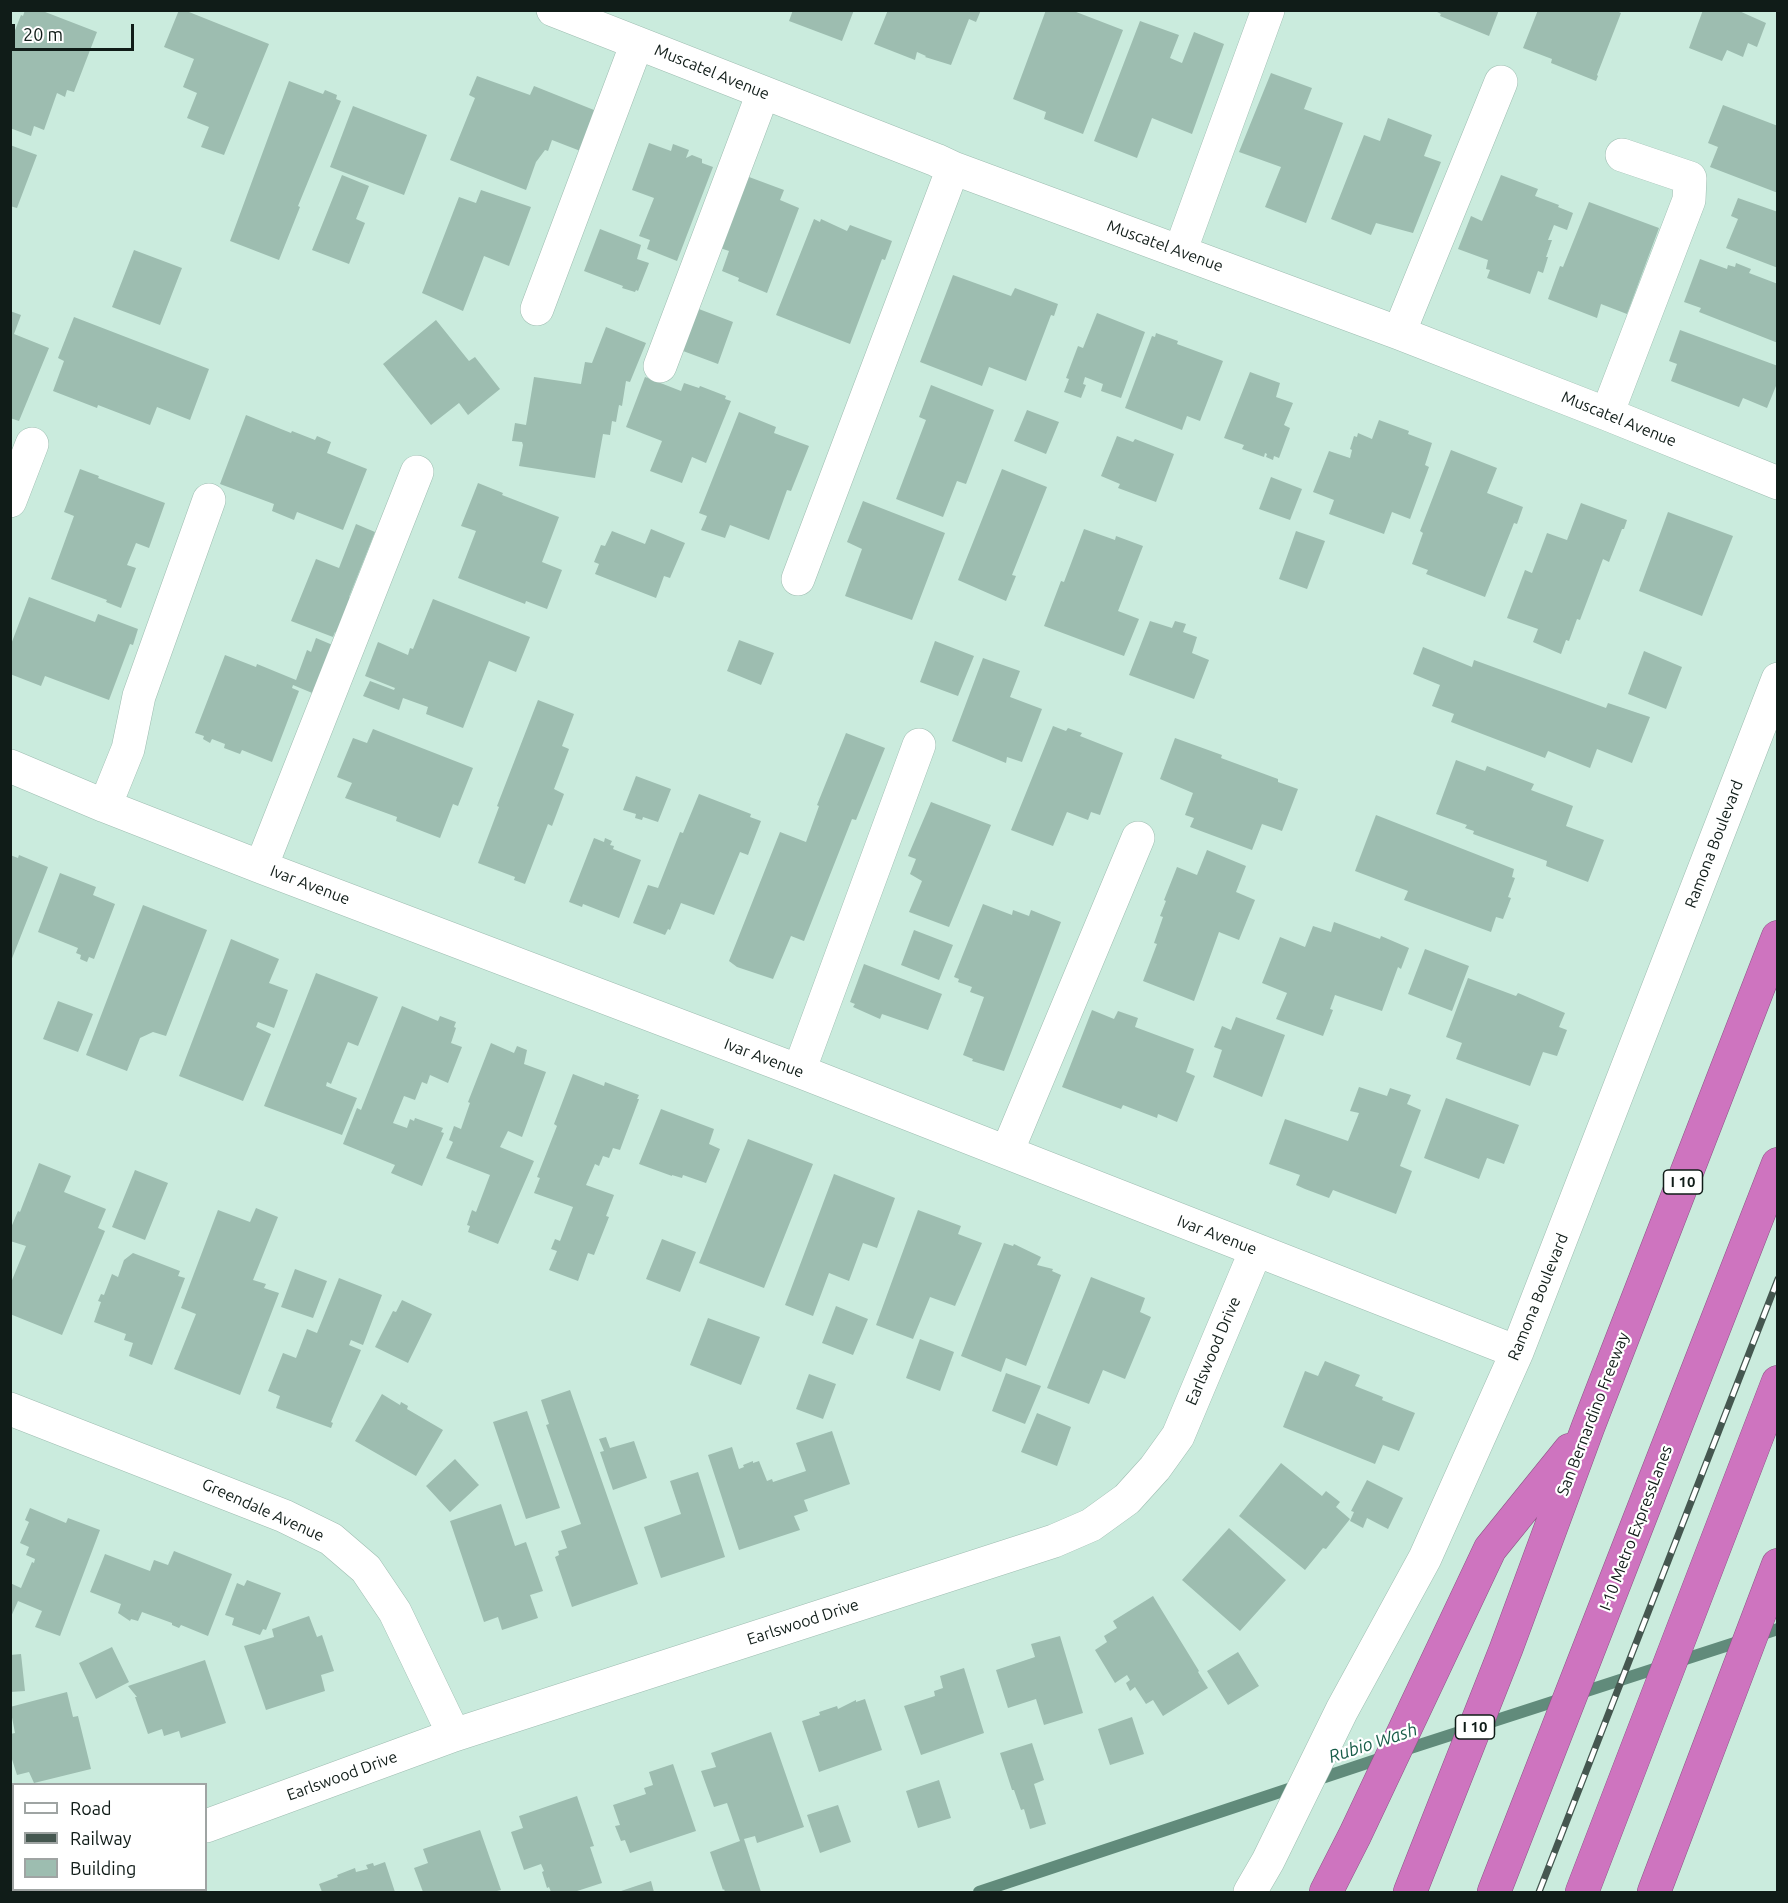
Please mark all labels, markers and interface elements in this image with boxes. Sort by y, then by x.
scale bar [15,12,136,50]
text: 20 m [23,24,63,44]
street label: Muscatel Avenue [652,40,772,104]
street label: Muscatel Avenue [1104,216,1226,276]
street label: Muscatel Avenue [1559,387,1679,451]
street label: Ramona Boulevard [1681,777,1747,911]
street label: Ivar Avenue [267,861,353,909]
street label: Ivar Avenue [721,1034,807,1082]
road number: I 10 [1664,1170,1702,1194]
street label: Ivar Avenue [1174,1211,1260,1259]
street label: Ramona Boulevard [1504,1231,1572,1363]
street label: Earlswood Drive [1181,1294,1245,1408]
street label: San Bernardino Freeway [1553,1330,1633,1498]
street label: I-10 Metro ExpressLanes [1596,1443,1676,1613]
street label: Greendale Avenue [199,1474,327,1546]
street label: Earlswood Drive [745,1595,861,1649]
road number: I 10 [1456,1715,1494,1739]
water label: Rubio Wash [1326,1719,1420,1767]
street label: Earlswood Drive [284,1747,400,1805]
legend [12,1783,207,1891]
text: Road [70,1798,112,1818]
text: Railway [70,1828,131,1848]
text: Building [70,1858,136,1878]

